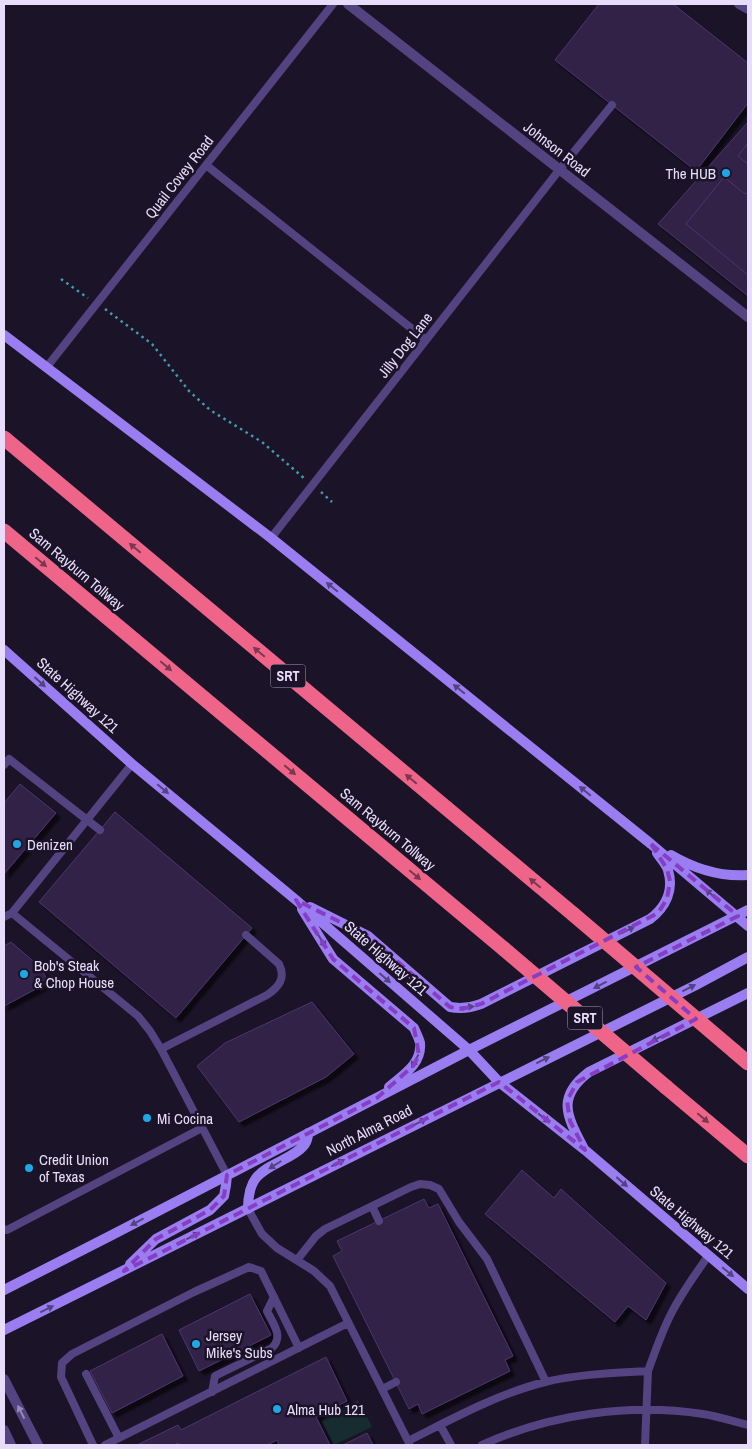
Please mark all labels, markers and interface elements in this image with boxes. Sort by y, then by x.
street label: Johnson Road [519,116,595,182]
street label: Quail Covey Road [140,131,218,223]
place label: The HUB [665,163,716,184]
marker: The HUB [720,167,732,179]
street label: Jilly Dog Lane [373,308,437,382]
street label: Sam Rayburn Tollway [25,523,130,616]
one-way arrow [129,542,142,553]
one-way arrow [35,556,47,567]
one-way arrow [326,582,339,593]
one-way arrow [253,646,266,657]
street label: State Highway 121 [32,652,124,738]
one-way arrow [159,661,172,672]
road number: SRT [270,664,306,688]
one-way arrow [34,676,46,688]
one-way arrow [453,684,466,695]
one-way arrow [284,765,297,776]
one-way arrow [405,773,418,784]
one-way arrow [156,783,168,795]
street label: Sam Rayburn Tollway [336,783,441,876]
one-way arrow [579,786,592,797]
place label: Denizen [27,834,73,855]
marker: Denizen [11,838,23,850]
one-way arrow [408,869,421,880]
one-way arrow [530,877,542,889]
one-way arrow [706,888,718,900]
street label: State Highway 121 [340,916,432,1000]
one-way arrow [621,926,636,934]
one-way arrow [317,934,326,947]
place label: Bob's Steak & Chop House [34,955,114,993]
marker: Bob's Steak & Chop House [18,968,30,980]
one-way arrow [379,972,392,983]
one-way arrow [593,981,608,989]
one-way arrow [681,984,696,992]
one-way arrow [459,1003,475,1011]
road number: SRT [568,1006,602,1030]
one-way arrow [650,1034,665,1042]
one-way arrow [411,1053,419,1068]
one-way arrow [536,1056,550,1064]
street label: North Alma Road [323,1099,415,1161]
place label: Mi Cocina [157,1108,213,1129]
marker: Mi Cocina [141,1112,153,1124]
one-way arrow [537,1112,550,1123]
one-way arrow [696,1113,709,1124]
one-way arrow [413,1118,427,1126]
place label: Credit Union of Texas [39,1149,109,1187]
one-way arrow [331,1159,345,1167]
one-way arrow [268,1160,281,1169]
marker: Credit Union of Texas [23,1162,35,1174]
one-way arrow [616,1176,628,1188]
street label: State Highway 121 [645,1181,739,1264]
one-way arrow [130,1218,144,1226]
one-way arrow [186,1232,200,1240]
one-way arrow [721,1267,734,1278]
one-way arrow [40,1305,55,1313]
place label: Jersey Mike's Subs [206,1325,273,1363]
marker: Jersey Mike's Subs [190,1338,202,1350]
place label: Alma Hub 121 [286,1399,365,1420]
marker: Alma Hub 121 [271,1403,283,1415]
one-way arrow [17,1405,25,1419]

